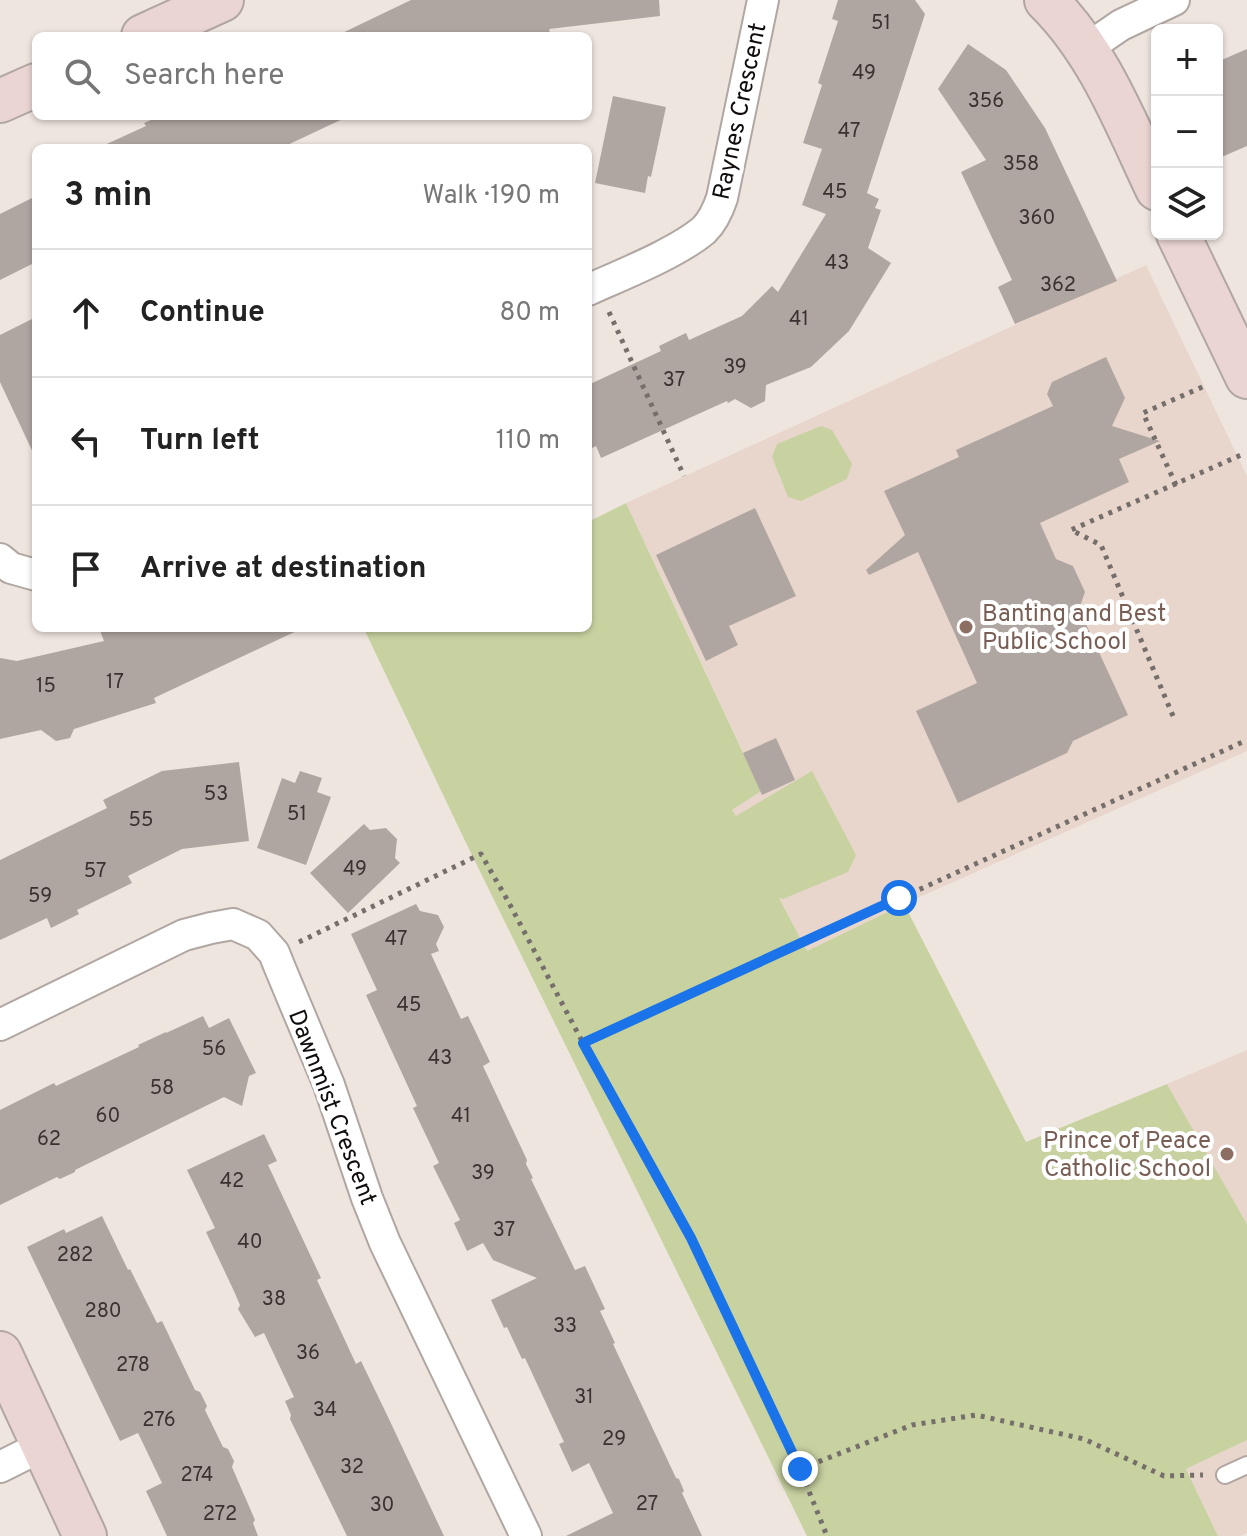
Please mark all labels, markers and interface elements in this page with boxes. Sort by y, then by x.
house number: 51 [871,11,891,37]
street label: Raynes Crescent [708,20,774,203]
map controls [1151,24,1223,240]
button: + [1151,24,1223,96]
search box [32,32,592,120]
icon: search [60,54,104,98]
text: Search here [124,58,284,95]
house number: 49 [852,61,876,87]
house number: 356 [968,89,1004,115]
button: − [1151,96,1223,168]
house number: 47 [838,119,860,145]
house number: 358 [1003,152,1039,178]
button: layers [1151,168,1223,240]
text: 3 min [64,175,152,218]
text: Walk · 190 m [422,180,560,213]
house number: 45 [823,180,847,206]
house number: 360 [1019,206,1055,232]
house number: 43 [825,251,849,277]
house number: 362 [1040,273,1076,299]
icon: ahead [64,291,108,335]
text: Continue [140,295,265,332]
text: 80 m [500,297,560,330]
house number: 41 [789,307,809,333]
house number: 39 [723,355,747,381]
house number: 37 [663,368,685,394]
icon: left [64,419,108,463]
text: Turn left [140,423,260,460]
text: 110 m [496,425,560,458]
icon: arrive [64,547,108,591]
text: Arrive at destination [140,551,426,588]
place label: Banting and Best Public School [982,600,1166,658]
marker: Banting and Best Public School [957,618,975,636]
house number: 17 [106,670,124,696]
house number: 15 [36,674,56,700]
house number: 53 [204,782,228,808]
house number: 51 [287,802,307,828]
house number: 55 [129,808,153,834]
house number: 49 [343,857,367,883]
house number: 57 [84,859,106,885]
route start [881,880,917,916]
house number: 59 [28,884,52,910]
house number: 47 [385,927,407,953]
house number: 45 [397,993,421,1019]
street label: Dawnmist Crescent [280,1006,382,1210]
house number: 56 [202,1037,226,1063]
house number: 43 [428,1046,452,1072]
house number: 58 [150,1076,174,1102]
house number: 60 [96,1104,120,1130]
house number: 41 [451,1104,471,1130]
house number: 62 [37,1127,61,1153]
place label: Prince of Peace Catholic School [1043,1127,1211,1185]
marker: Prince of Peace Catholic School [1218,1145,1236,1163]
house number: 39 [471,1161,495,1187]
house number: 42 [220,1169,244,1195]
house number: 37 [493,1218,515,1244]
house number: 40 [237,1230,263,1256]
house number: 282 [57,1243,93,1269]
house number: 38 [262,1287,286,1313]
house number: 280 [84,1299,122,1325]
house number: 33 [553,1314,577,1340]
house number: 36 [296,1341,320,1367]
house number: 278 [116,1353,150,1379]
house number: 31 [574,1385,594,1411]
house number: 34 [313,1398,337,1424]
house number: 276 [142,1408,176,1434]
house number: 29 [602,1427,626,1453]
route end [782,1451,818,1487]
house number: 32 [340,1455,364,1481]
house number: 274 [181,1463,213,1489]
house number: 27 [636,1492,658,1518]
house number: 30 [370,1493,394,1519]
house number: 272 [203,1502,237,1528]

